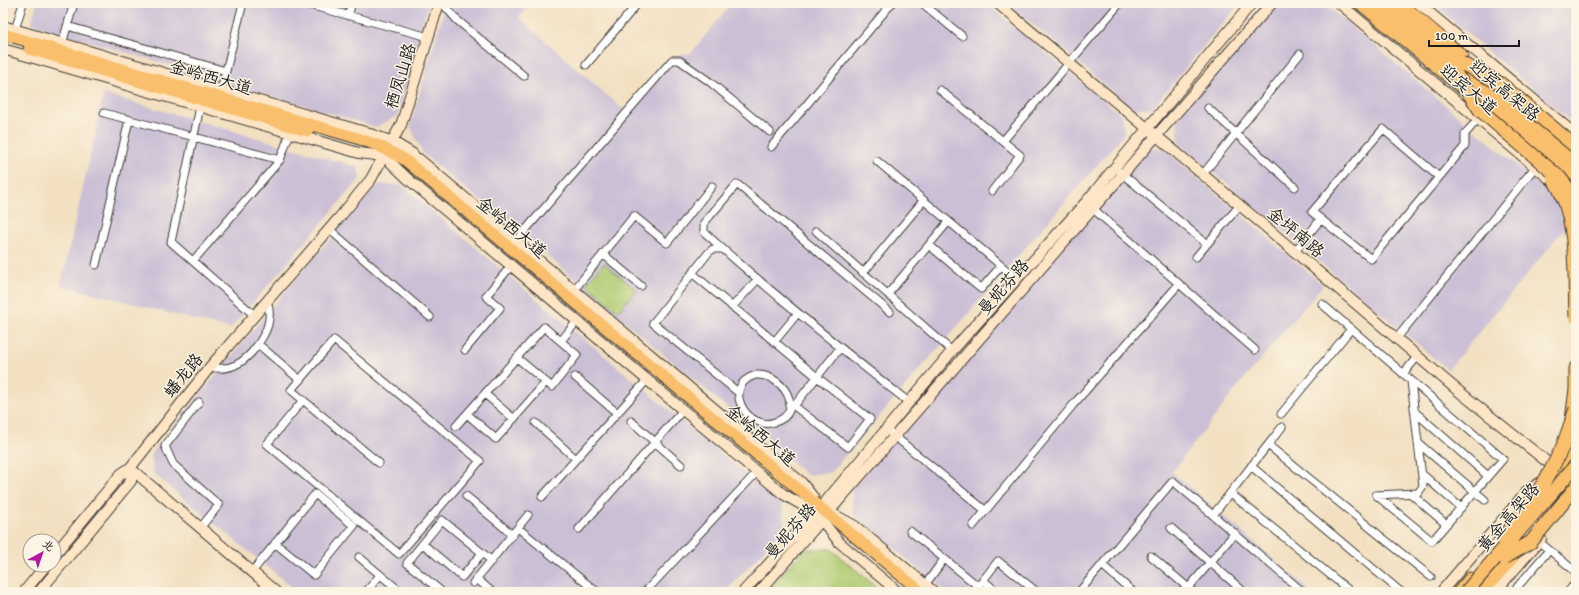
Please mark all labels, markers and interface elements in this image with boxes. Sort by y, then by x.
scale bar [1429,22,1519,48]
text: 100 m [1435,29,1468,43]
street label: 栖凤山路 [380,41,420,111]
street label: 迎宾高架路 [1466,55,1544,125]
street label: 金岭西大道 [167,56,255,98]
street label: 迎宾大道 [1437,59,1501,119]
street label: 金岭西大道 [473,192,551,262]
street label: 金坪南路 [1264,202,1328,262]
street label: 曼妮芬路 [973,255,1033,319]
street label: 蟠龙路 [159,349,207,401]
street label: 金岭西大道 [722,400,800,470]
street label: 黄金高架路 [1473,478,1543,556]
street label: 曼妮芬路 [760,499,820,563]
north arrow [22,533,62,573]
text: 北 [40,537,56,554]

